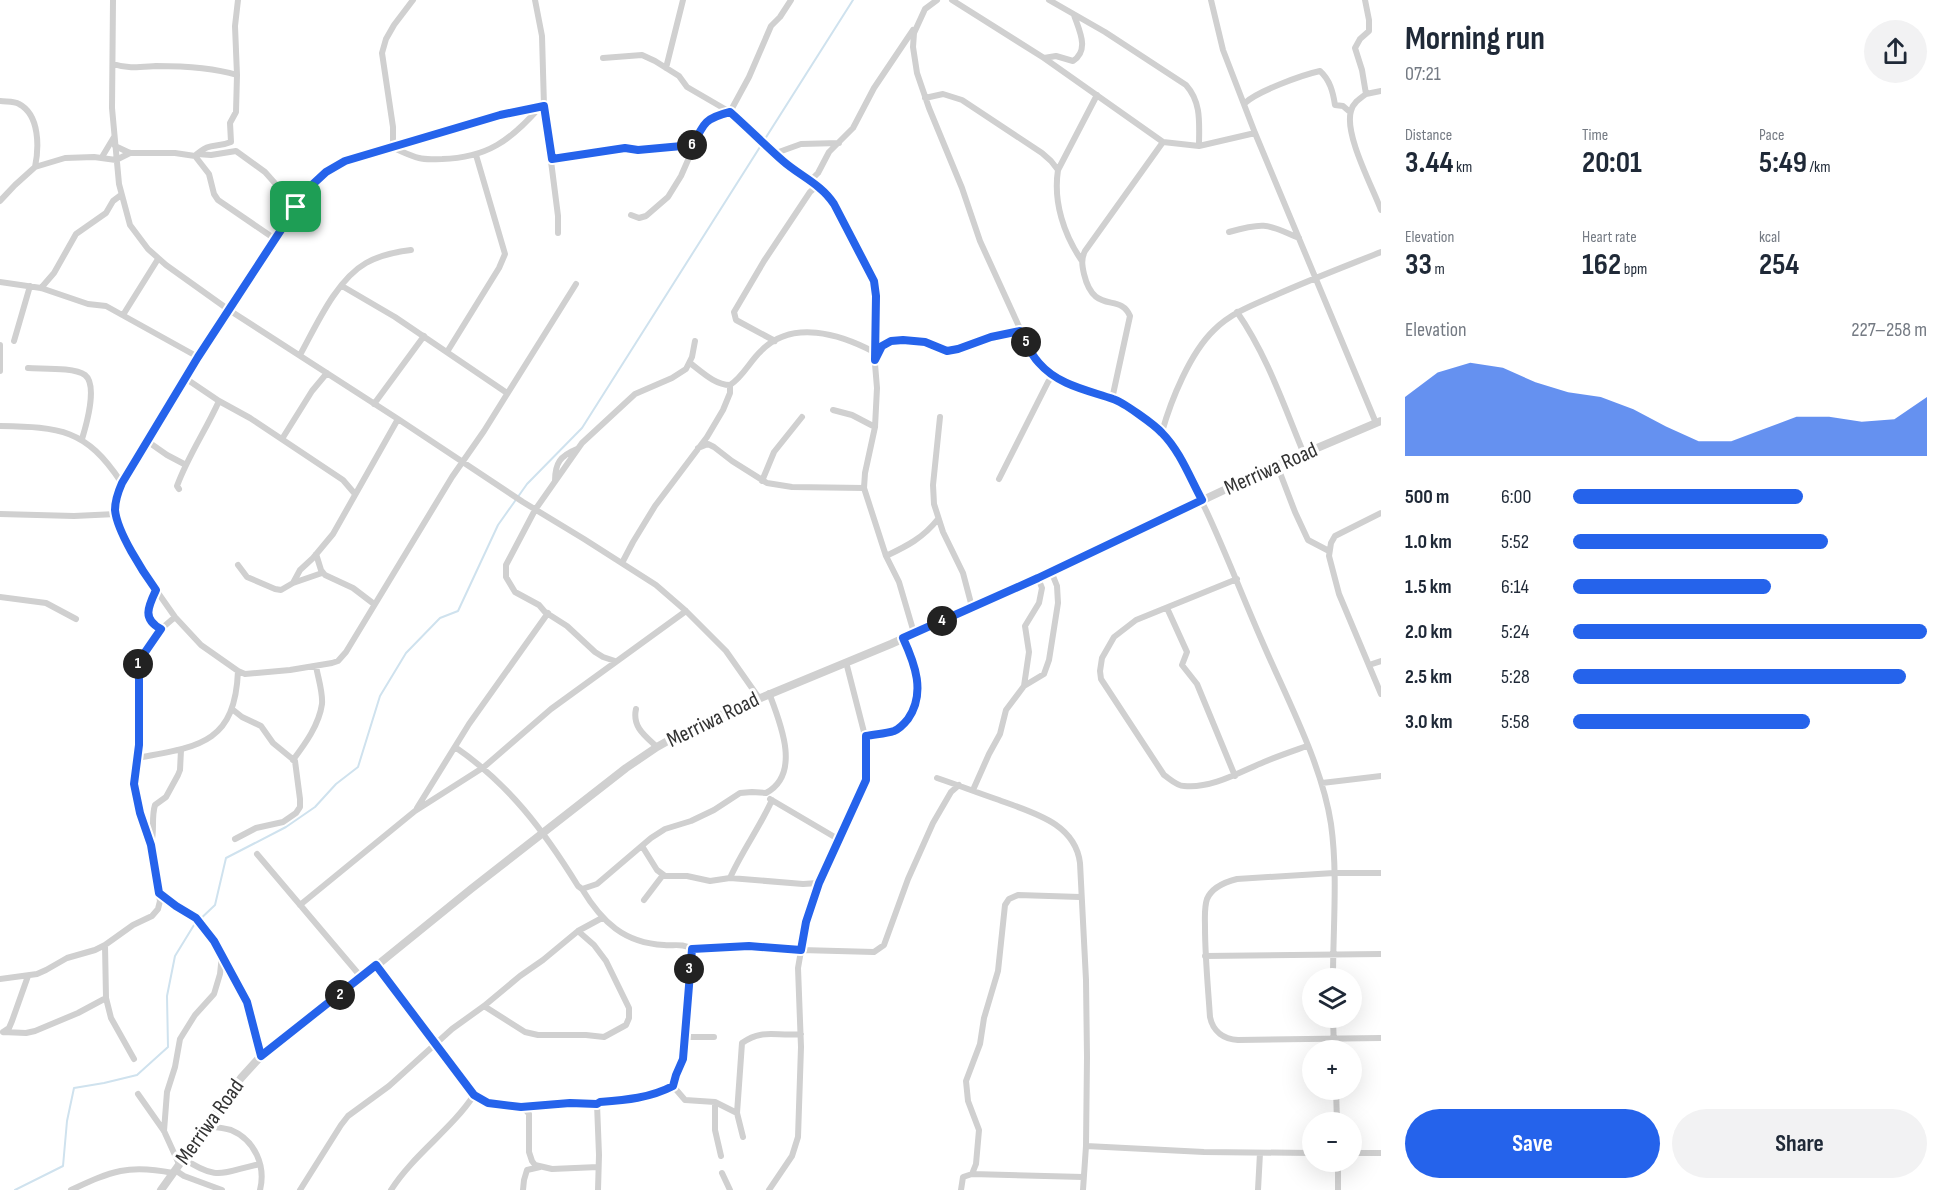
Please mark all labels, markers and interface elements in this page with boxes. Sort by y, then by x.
text: Morning run [1405,19,1545,59]
button: share [1864,20,1927,83]
text: 07:21 [1405,62,1441,86]
text: Distance [1405,126,1452,145]
text: Time [1582,126,1608,145]
text: Pace [1759,126,1784,145]
pin: 6 [677,130,707,160]
text: 6 [688,135,696,154]
text: 3.44 [1405,145,1453,181]
text: 20:01 [1582,145,1642,181]
text: 5:49 [1759,145,1807,181]
text: km [1453,158,1472,177]
text: /km [1807,158,1830,177]
pin [270,181,321,232]
icon: arrive [279,190,312,223]
text: Elevation [1405,228,1454,247]
text: Heart rate [1582,228,1637,247]
text: kcal [1759,228,1780,247]
text: 33 [1405,247,1432,283]
text: 162 [1582,247,1621,283]
text: 254 [1759,247,1799,283]
text: m [1432,260,1445,279]
text: bpm [1621,260,1647,279]
text: Elevation [1405,318,1467,342]
text: 227–258 m [1851,318,1927,342]
pin: 5 [1011,327,1041,357]
text: 5 [1022,332,1030,351]
street label: Merriwa Road [1220,436,1322,502]
text: 500 m [1405,485,1449,509]
text: 6:00 [1501,485,1531,509]
text: 1.0 km [1405,530,1452,554]
text: 5:52 [1501,530,1529,554]
text: 1.5 km [1405,575,1451,599]
text: 6:14 [1501,575,1529,599]
pin: 4 [927,606,957,636]
text: 4 [938,611,946,630]
text: 2.0 km [1405,620,1452,644]
text: 5:24 [1501,620,1529,644]
pin: 1 [123,649,153,679]
text: 1 [135,654,141,673]
text: 2.5 km [1405,665,1452,689]
text: 5:28 [1501,665,1530,689]
street label: Merriwa Road [662,686,764,754]
text: 3.0 km [1405,710,1452,734]
text: 5:58 [1501,710,1530,734]
pin: 3 [674,954,704,984]
text: 3 [685,959,693,978]
map controls [1302,968,1362,1172]
button: layers [1302,968,1362,1028]
pin: 2 [325,980,355,1010]
text: 2 [336,985,344,1004]
button: + [1302,1040,1362,1100]
street label: Merriwa Road [170,1074,250,1170]
button: Save [1405,1109,1660,1178]
button: Share [1672,1109,1927,1178]
button: − [1302,1112,1362,1172]

